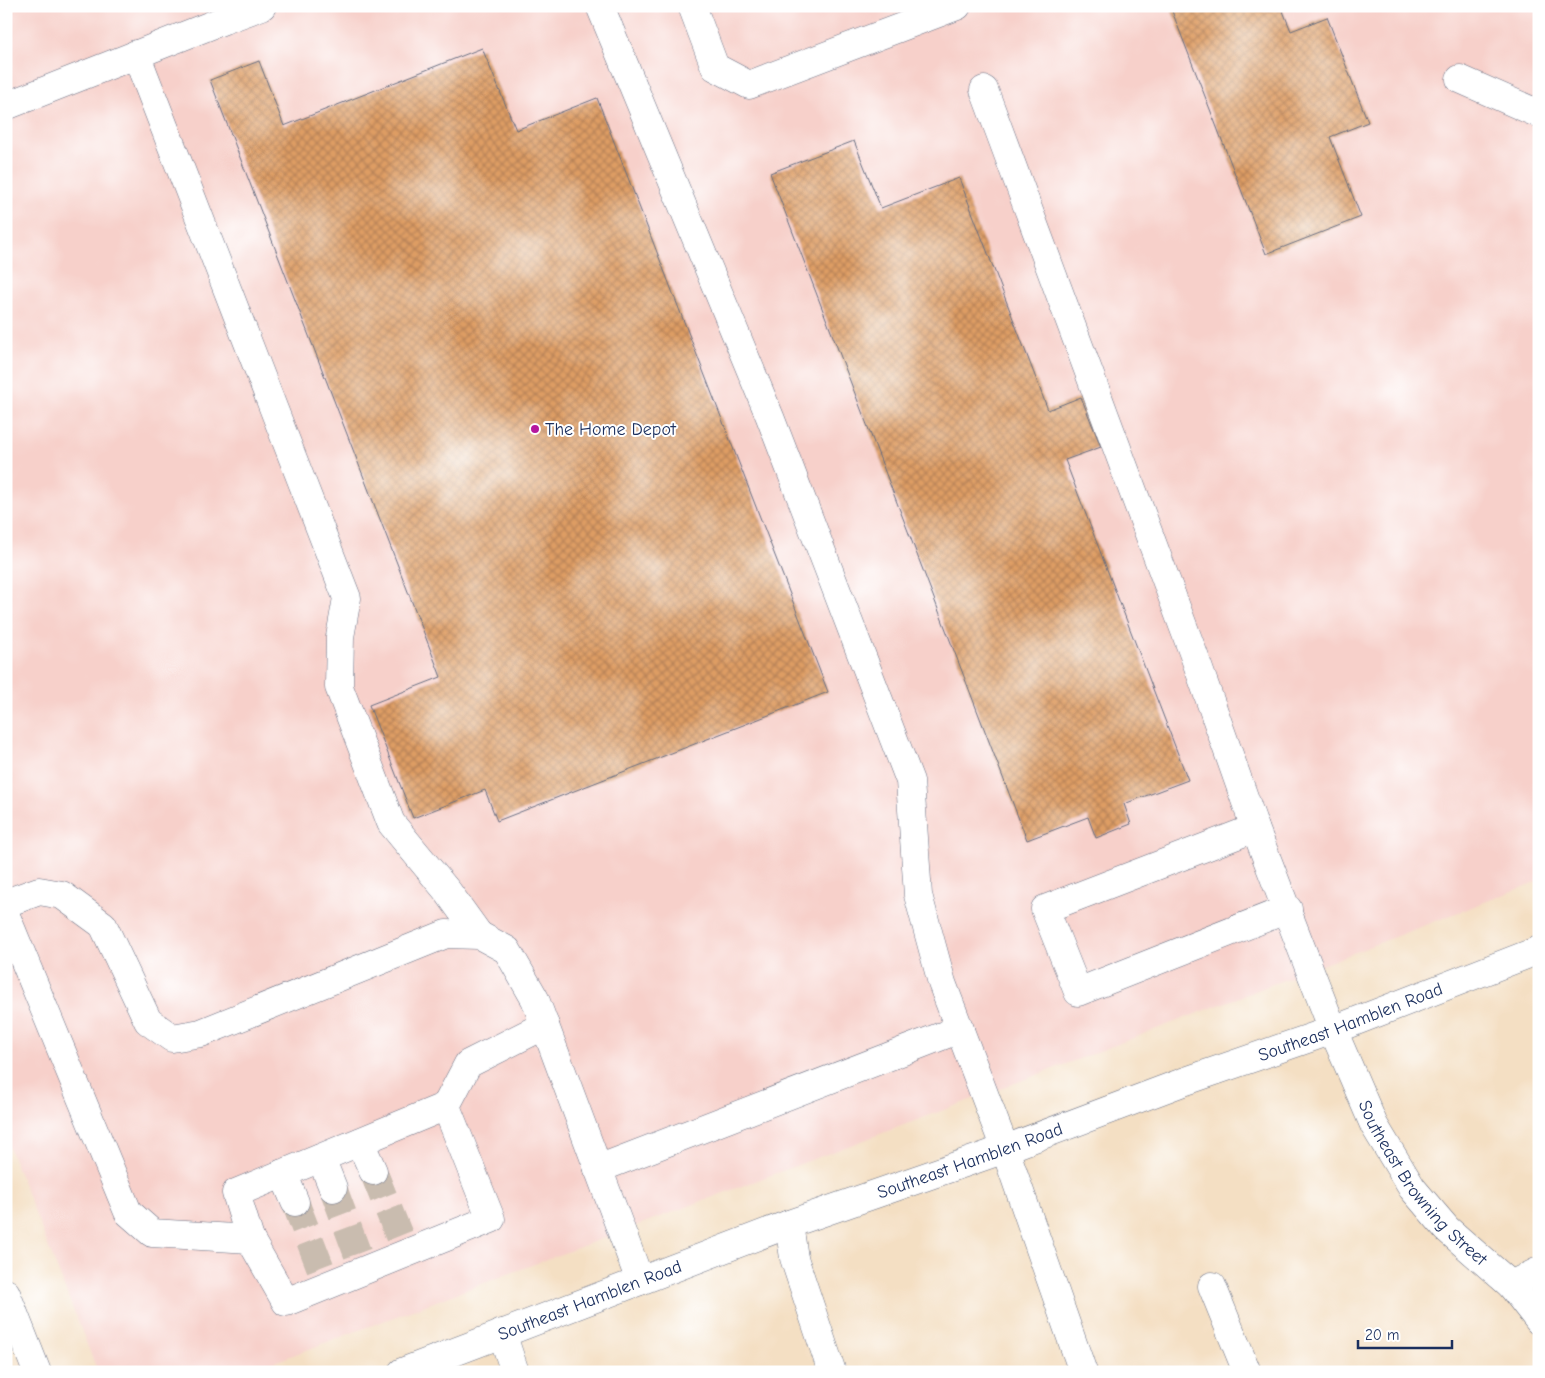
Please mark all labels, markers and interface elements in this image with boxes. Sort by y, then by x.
place label: The Home Depot [545,419,677,440]
marker: The Home Depot [529,423,541,435]
street label: Southeast Hamblen Road [1256,978,1446,1066]
street label: Southeast Browning Street [1354,1097,1492,1271]
street label: Southeast Hamblen Road [875,1118,1066,1204]
street label: Southeast Hamblen Road [495,1256,685,1345]
scale bar [1358,1318,1451,1350]
text: 20 m [1365,1326,1399,1344]

